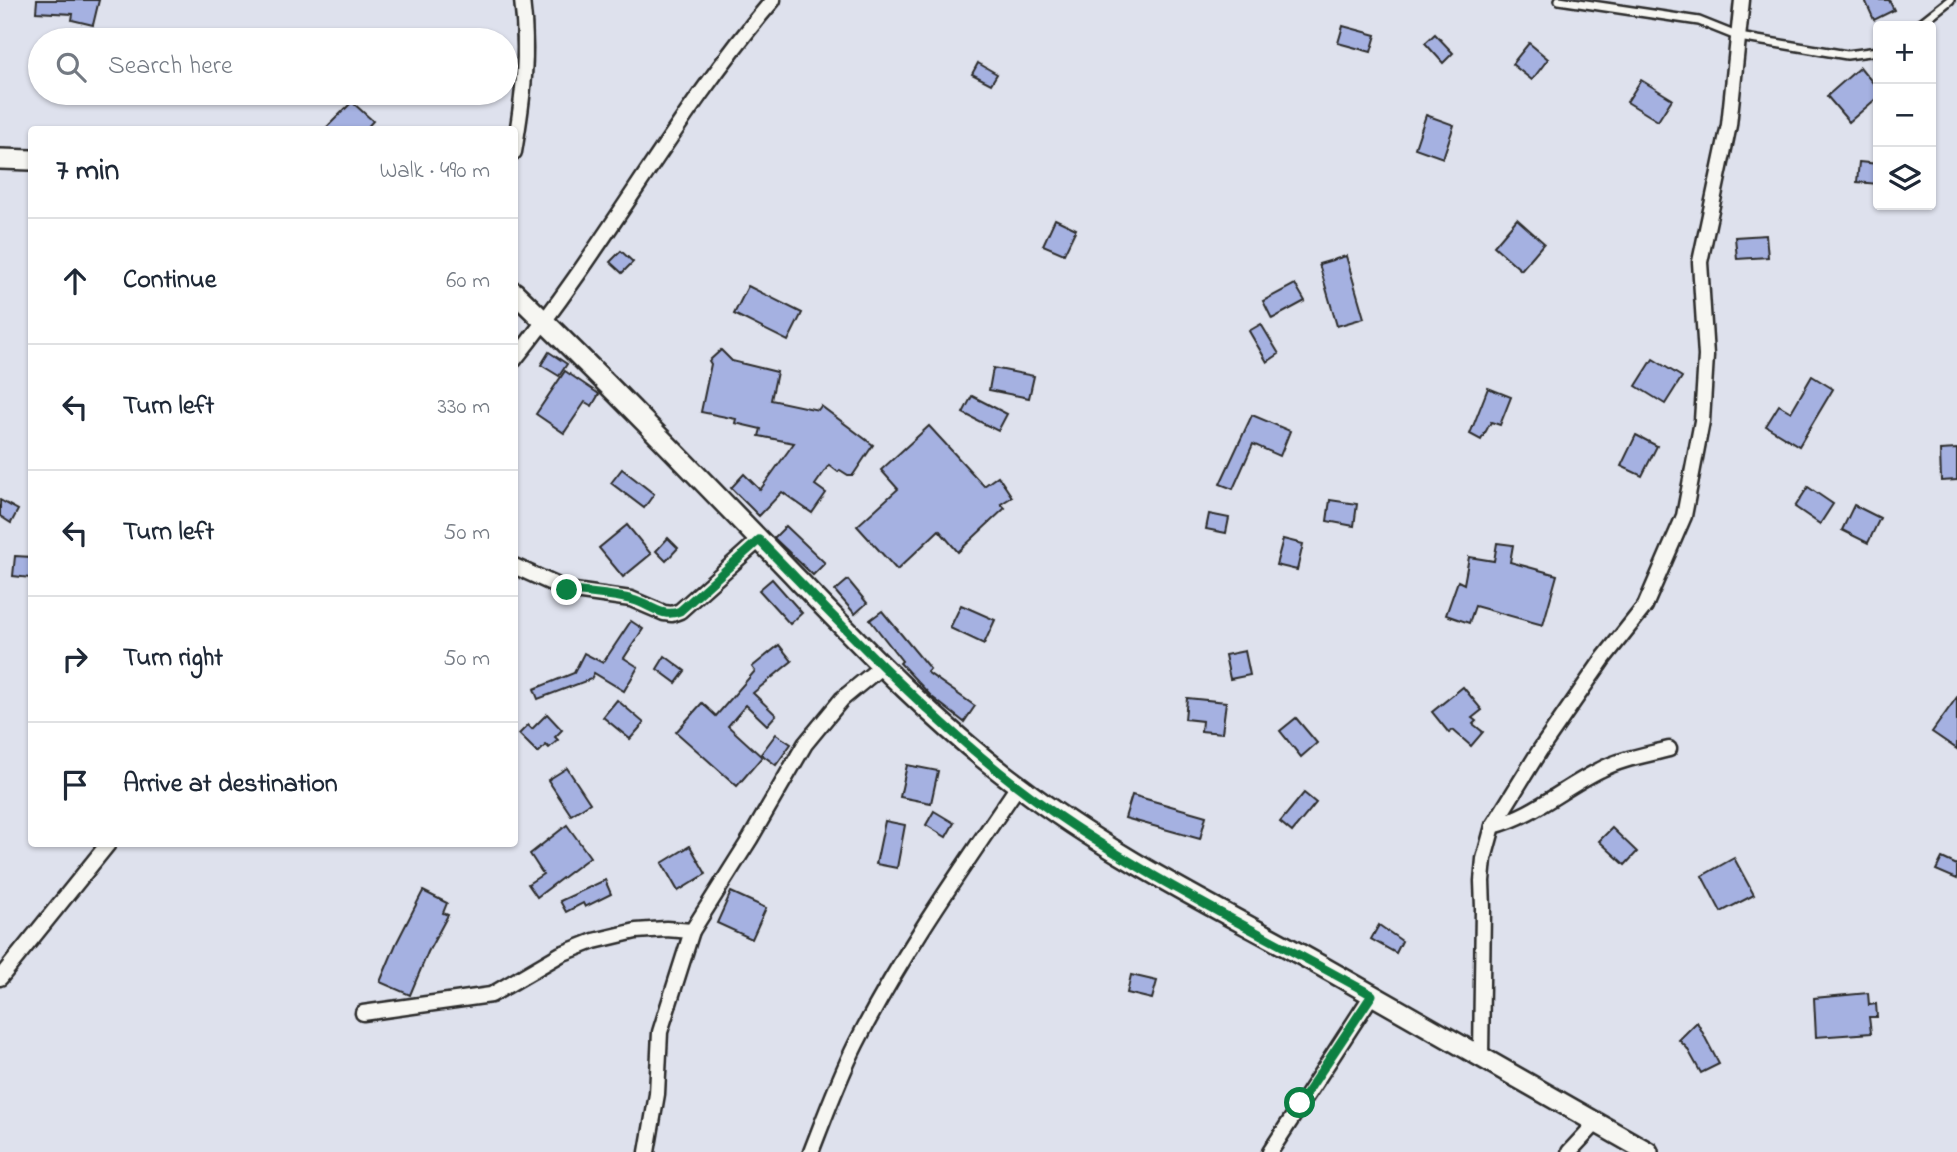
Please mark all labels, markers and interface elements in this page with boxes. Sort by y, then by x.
map controls [1873,21,1936,210]
button: + [1873,21,1936,84]
search box [28,28,518,105]
icon: search [52,48,90,86]
text: Search here [108,48,233,86]
button: − [1873,84,1936,147]
button: layers [1873,147,1936,210]
text: 7 min [56,150,119,194]
text: Walk · 490 m [379,155,490,188]
icon: ahead [56,262,94,300]
text: Continue [123,262,216,300]
text: 60 m [446,265,490,298]
icon: left [56,388,94,426]
text: Turn left [123,388,214,426]
text: 330 m [437,391,490,424]
icon: left [56,514,94,552]
text: Turn left [123,514,214,552]
text: 50 m [443,517,490,550]
route end [551,574,582,605]
icon: right [56,640,94,678]
text: Turn right [123,640,223,678]
text: 50 m [443,643,490,676]
icon: arrive [56,766,94,804]
text: Arrive at destination [123,766,338,804]
route start [1284,1087,1315,1118]

